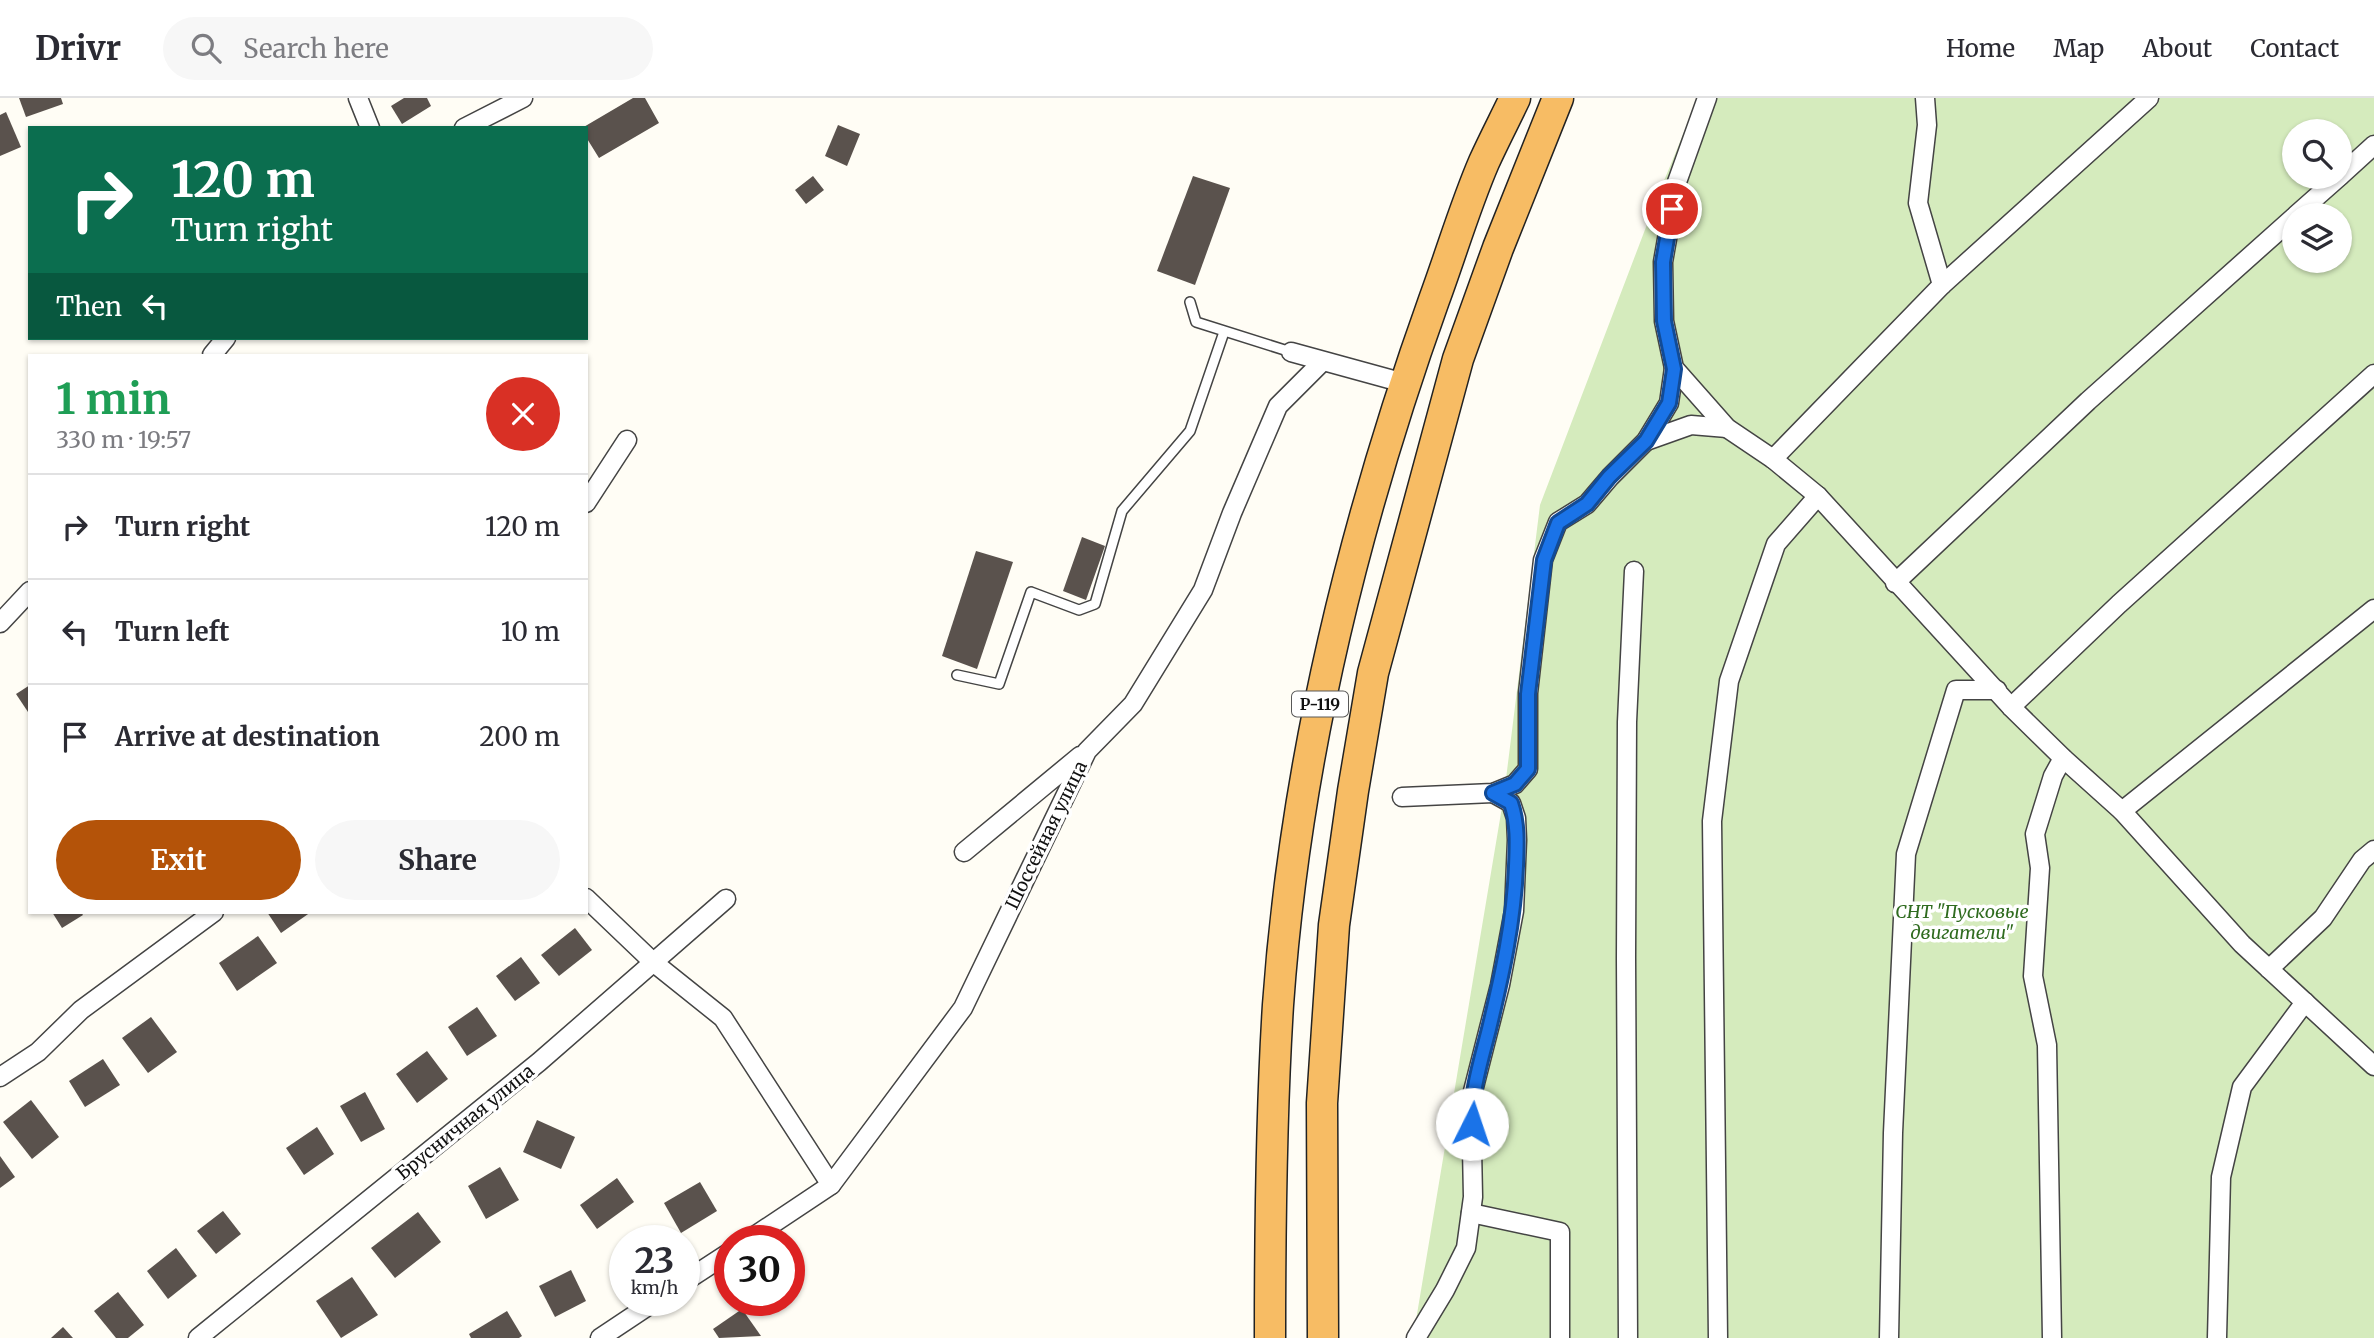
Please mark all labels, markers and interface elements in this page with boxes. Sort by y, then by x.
search box [163,17,653,80]
text: Drivr [35,28,121,69]
icon: search [187,29,225,67]
text: Search here [243,32,389,65]
text: Home [1946,33,2015,64]
text: Map [2053,33,2104,64]
text: About [2142,33,2212,64]
text: Contact [2250,33,2339,64]
map controls [2282,119,2352,273]
button: search [2282,119,2352,189]
text: 120 m [171,149,315,210]
icon: right [56,154,147,245]
pin [1642,179,1702,239]
icon: arrive [1653,190,1691,228]
button: layers [2282,203,2352,273]
text: Turn right [171,210,333,250]
icon: left [136,287,174,325]
text: Then [56,290,122,323]
text: 1 min [56,373,170,425]
button: close [486,377,560,451]
text: 330 m · 19:57 [56,425,191,454]
icon: right [56,508,94,546]
text: Turn right [115,510,250,543]
text: 120 m [485,510,560,543]
icon: left [56,613,94,651]
text: Turn left [115,615,229,648]
text: 10 m [501,615,560,648]
road number: Р-119 [1292,692,1348,716]
icon: arrive [56,718,94,756]
text: Arrive at destination [115,720,380,753]
text: 200 m [479,720,560,753]
street label: Шоссейная улица [1000,757,1092,913]
button: Exit [56,820,301,900]
button: Share [315,820,560,900]
park label: СНТ "Пусковые двигатели" [1895,900,2029,944]
street label: Брусничная улица [391,1059,539,1185]
position arrow [1435,1087,1509,1161]
speed limit sign: 30 [714,1225,805,1316]
text: 23 [635,1239,674,1283]
text: km/h [631,1276,678,1299]

